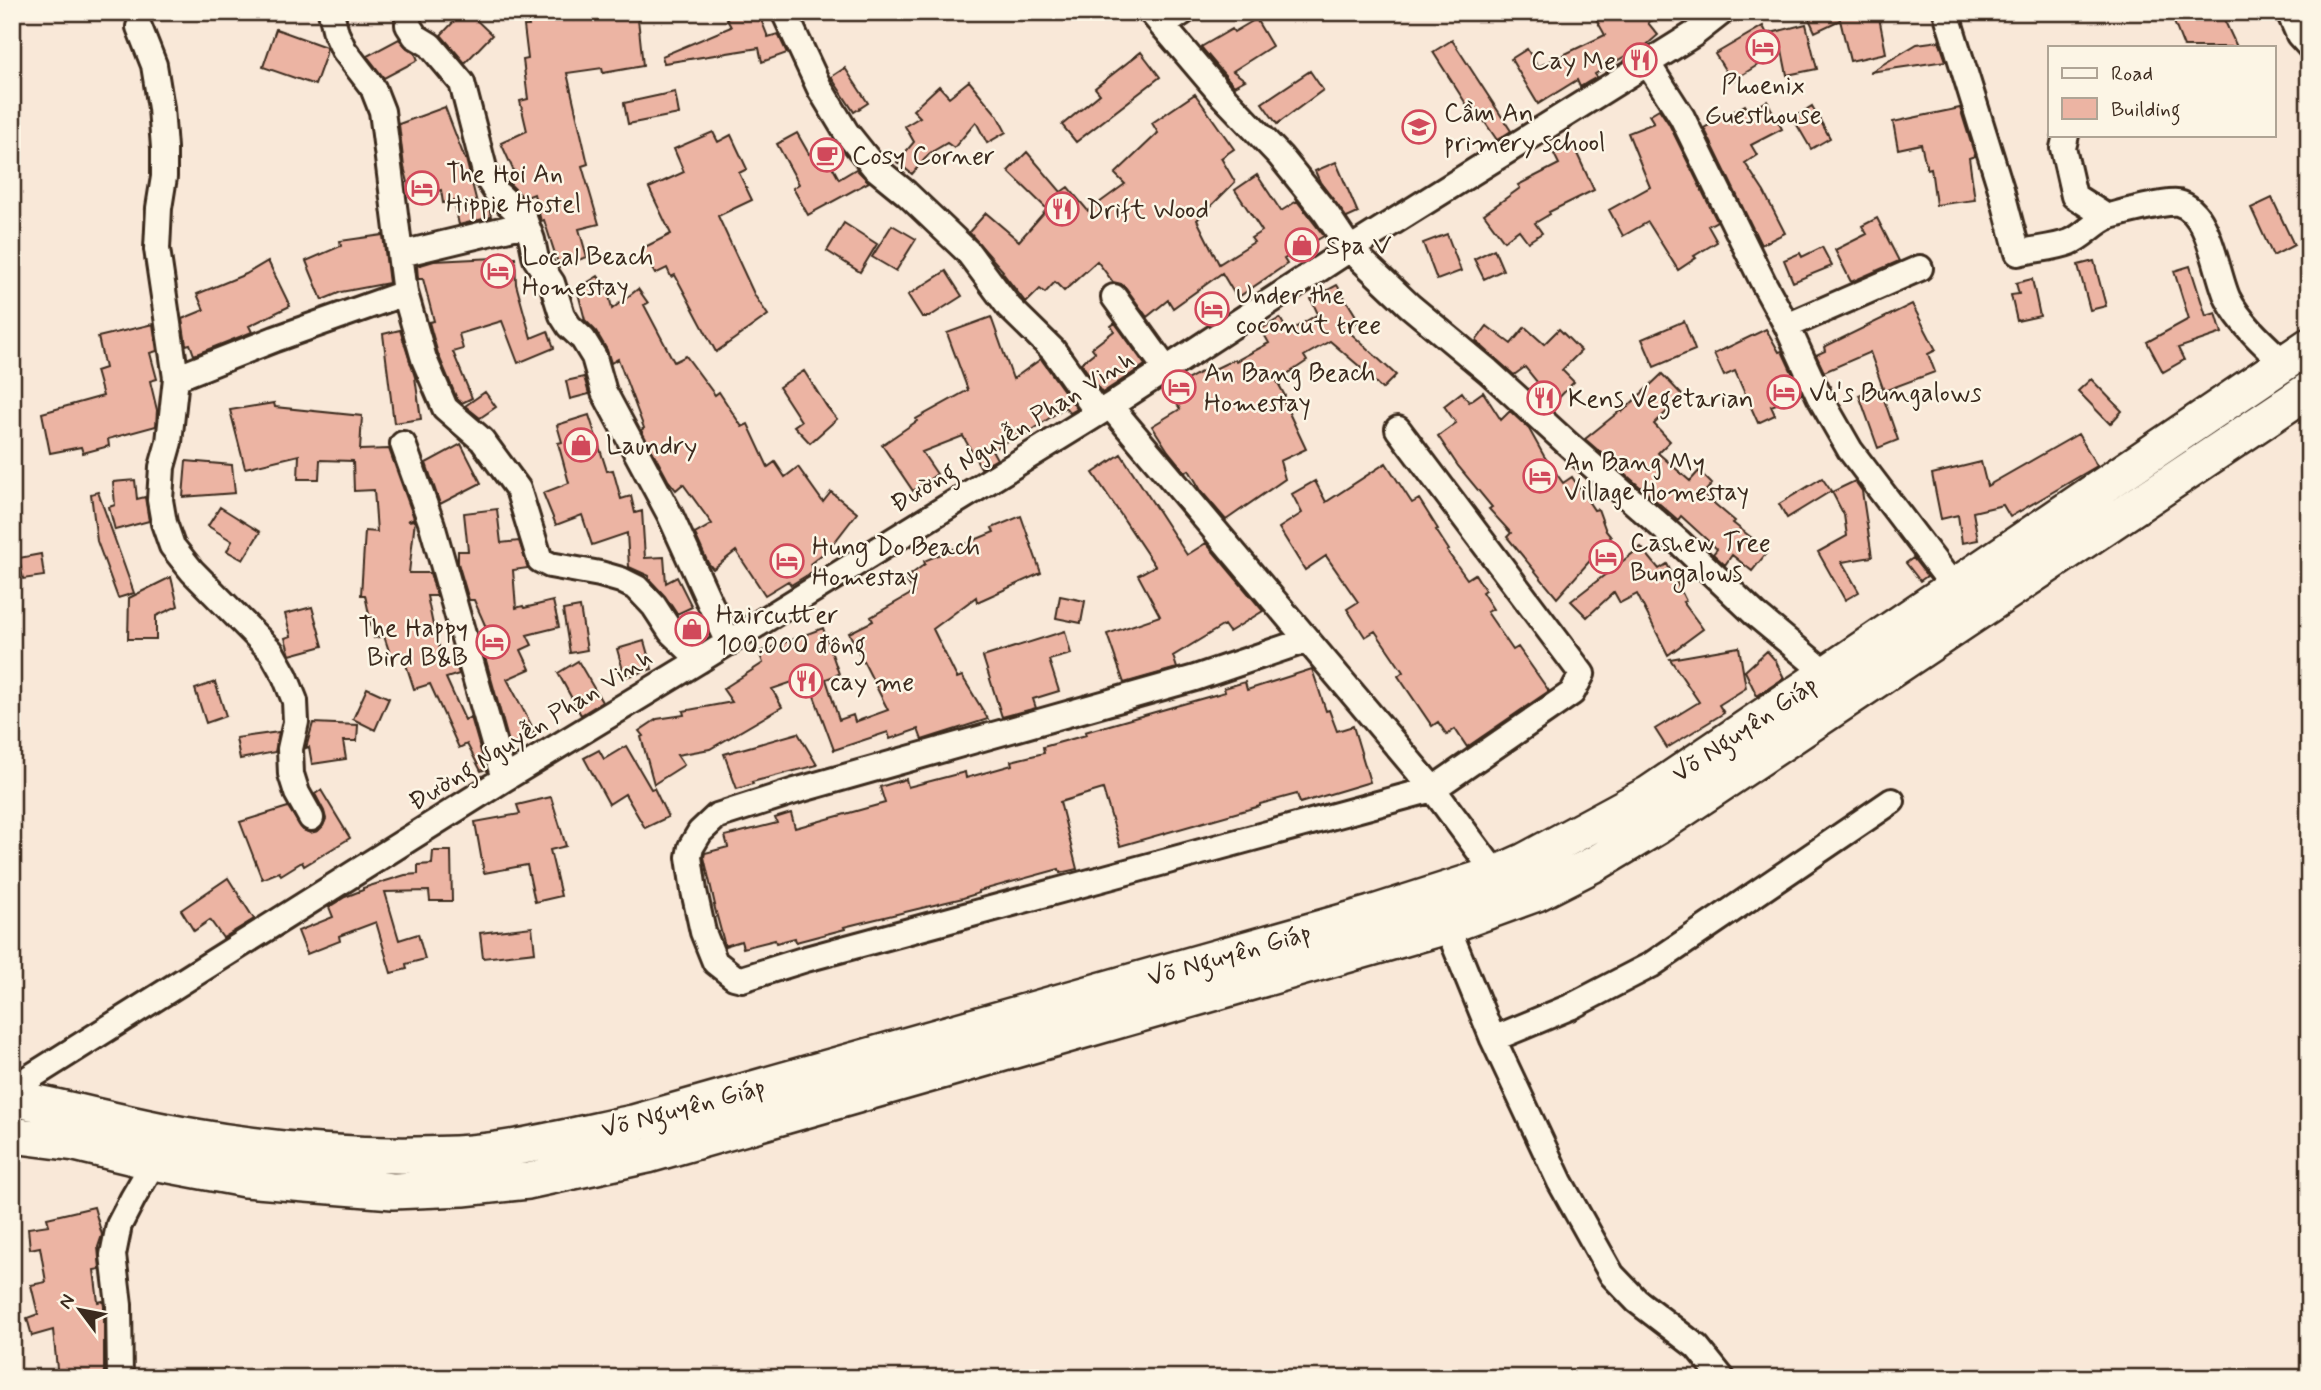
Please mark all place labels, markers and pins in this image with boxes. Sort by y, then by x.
hotel icon: Phoenix Guesthouse [1744,28,1782,66]
restaurant icon: Cay Me [1621,41,1659,79]
place label: Cay Me [1531,45,1616,79]
place label: Phoenix Guesthouse [1705,69,1821,133]
place label: Cầm An primery school [1444,97,1606,161]
school or university icon: Cầm An primery school [1400,108,1438,146]
cafe icon: Cosy Corner [808,136,846,174]
place label: Cosy Corner [852,140,995,174]
place label: The Hoi An Hippie Hostel [446,158,581,222]
hotel icon: The Hoi An Hippie Hostel [403,169,441,207]
restaurant icon: Drift Wood [1043,190,1081,228]
place label: Drift Wood [1086,194,1209,228]
shop icon: Spa V [1283,226,1321,264]
place label: Spa V [1326,230,1392,264]
place label: Local Beach Homestay [522,241,654,305]
hotel icon: Local Beach Homestay [479,252,517,290]
place label: Under the coconut tree [1236,279,1381,343]
hotel icon: Under the coconut tree [1193,290,1231,328]
place label: An Bang Beach Homestay [1204,357,1376,421]
hotel icon: An Bang Beach Homestay [1160,368,1198,406]
hotel icon: Vu's Bungalows [1765,373,1803,411]
place label: Vu's Bungalows [1809,377,1982,411]
restaurant icon: Kens Vegetarian [1525,379,1563,417]
place label: Kens Vegetarian [1568,383,1754,420]
shop icon: Laundry [562,426,600,464]
place label: Laundry [606,430,697,464]
place label: An Bang My Village Homestay [1564,446,1749,510]
hotel icon: An Bang My Village Homestay [1521,457,1559,495]
place label: Cashew Tree Bungalows [1630,527,1771,593]
place label: Hung Do Beach Homestay [812,531,980,595]
hotel icon: Cashew Tree Bungalows [1587,538,1625,576]
hotel icon: Hung Do Beach Homestay [768,542,806,580]
place label: Haircutter 100.000 đông [716,599,866,666]
shop icon: Haircutter 100.000 đông [673,610,711,648]
place label: The Happy Bird B&B [358,612,468,676]
hotel icon: The Happy Bird B&B [474,623,512,661]
restaurant icon: cay me [787,662,825,700]
place label: cay me [830,666,914,700]

